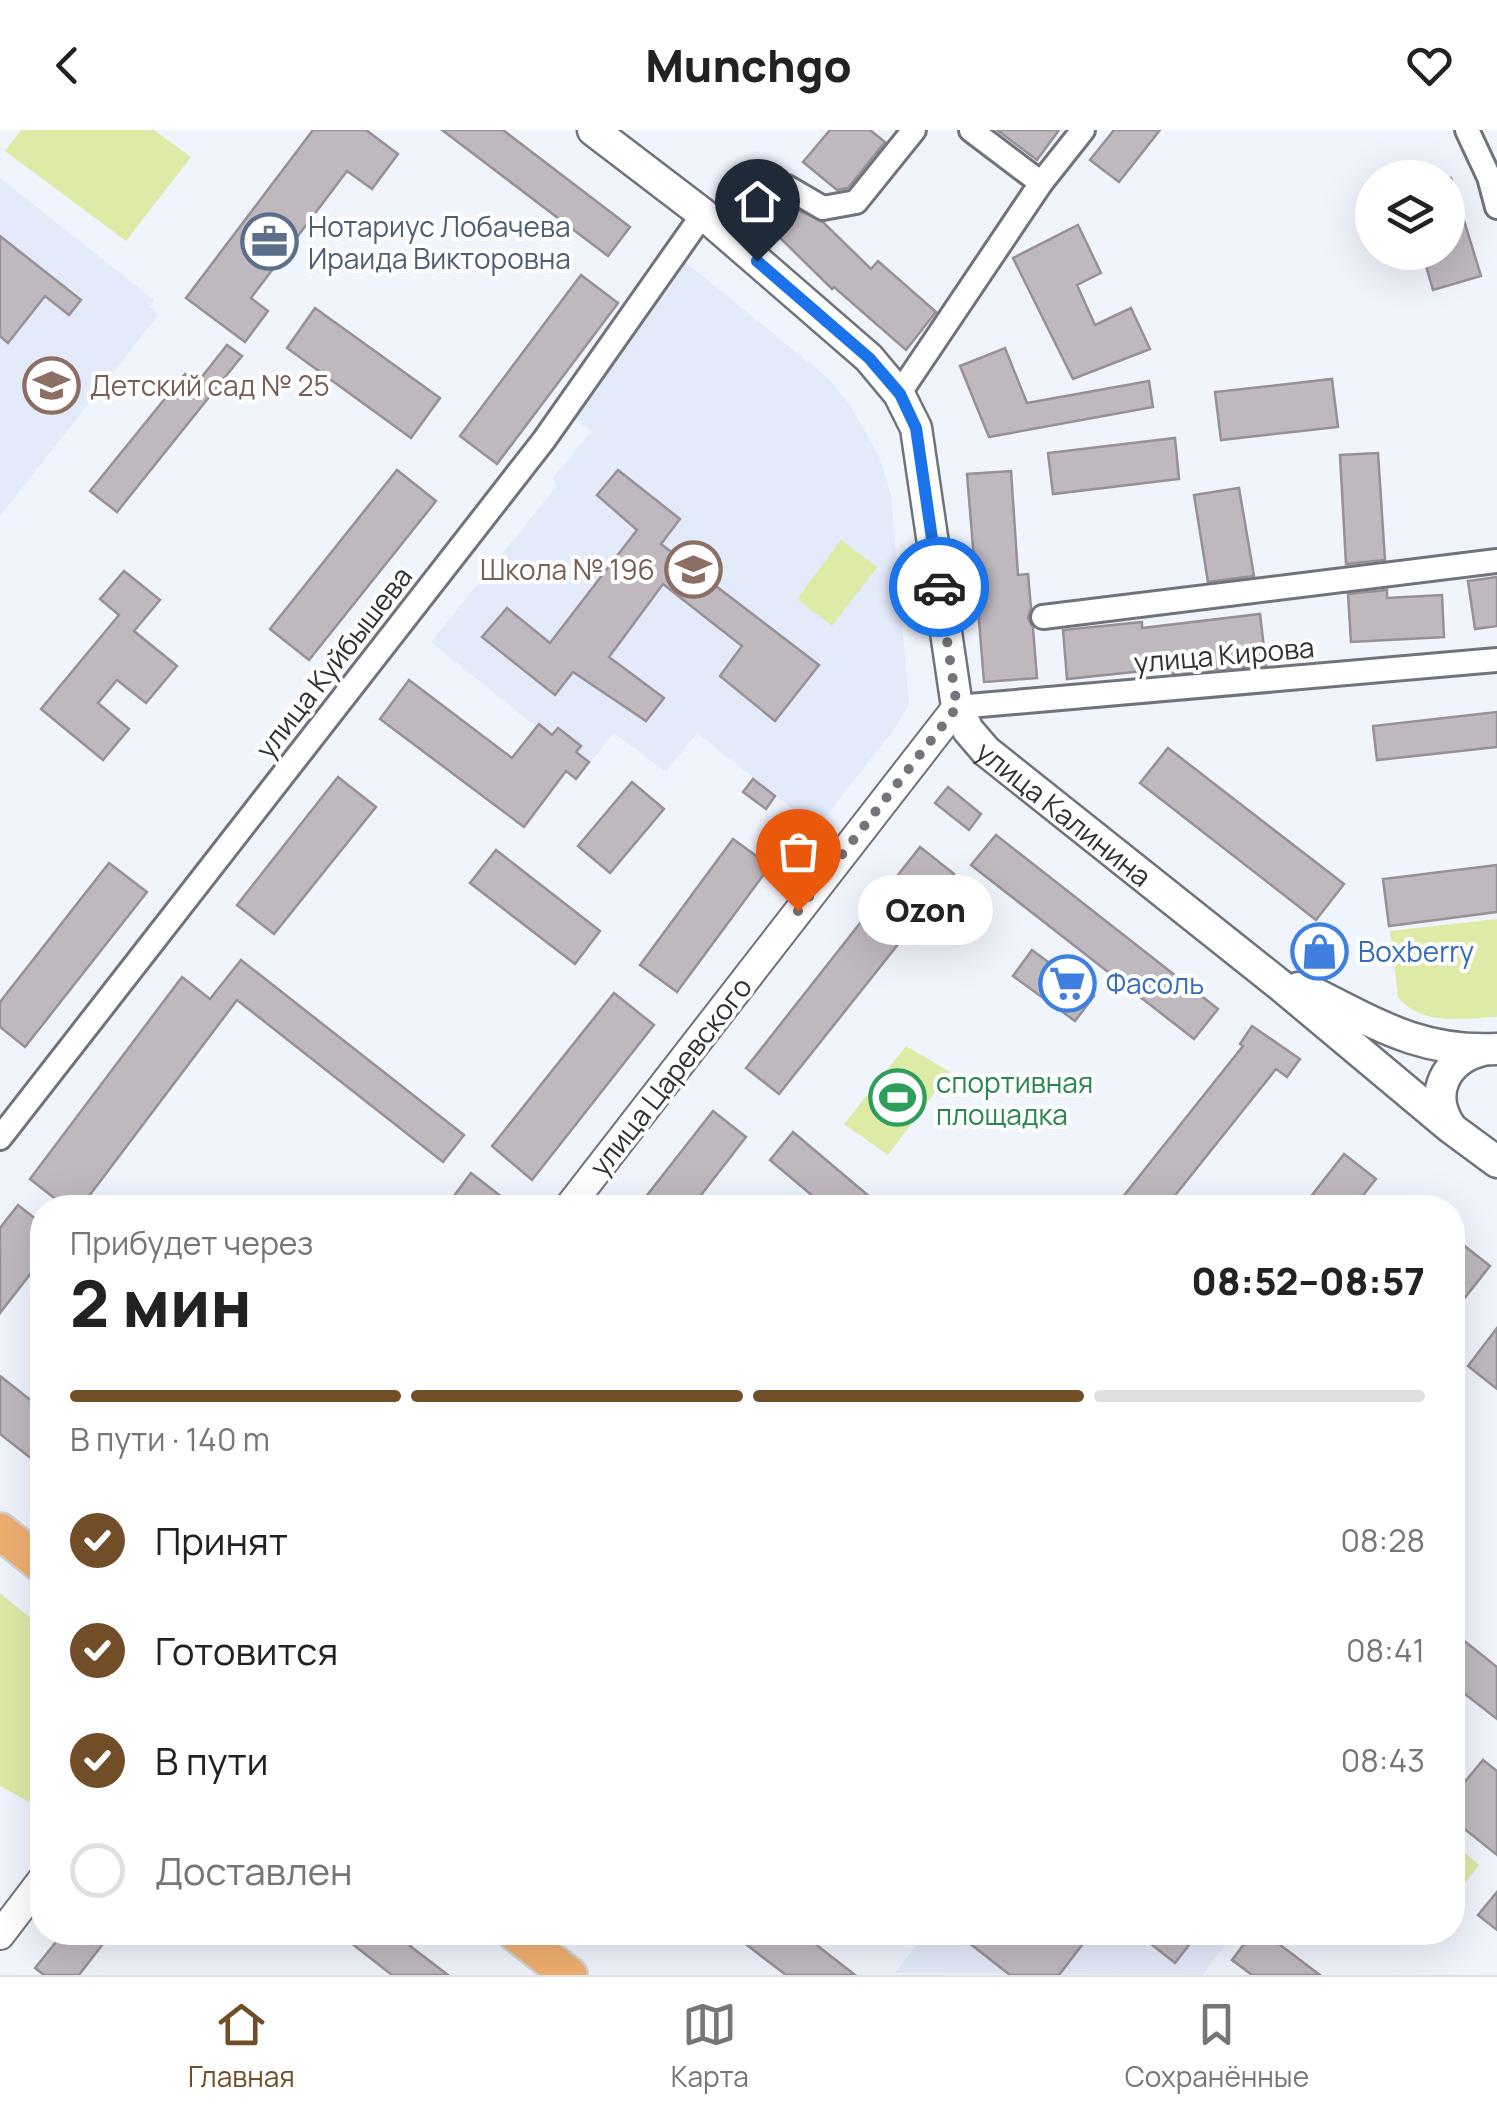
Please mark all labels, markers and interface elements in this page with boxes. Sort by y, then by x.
text: Munchgo [645,34,852,96]
icon: back [40,38,95,93]
icon: heart [1402,38,1457,93]
pin [715,159,800,262]
map controls [1355,160,1465,270]
button: layers [1355,160,1465,270]
icon: home [730,174,785,229]
place label: Нотариус Лобачева Ираида Викторовна [308,207,571,277]
office icon: Нотариус Лобачева Ираида Викторовна [239,212,299,272]
school or university icon: Детский сад № 25 [21,355,81,415]
place label: Детский сад № 25 [90,366,330,404]
courier [889,537,989,637]
school or university icon: Школа № 196 [664,539,724,599]
place label: Школа № 196 [480,550,655,588]
street label: улица Куйбышева [246,558,420,766]
icon: car [912,560,967,615]
street label: улица Кирова [1132,627,1316,681]
street label: улица Калинина [969,732,1160,895]
pin [756,809,841,912]
icon: bag [771,824,826,879]
callout: Ozon [858,876,993,946]
text: Ozon [885,888,966,932]
shop icon: Boxberry [1289,921,1349,981]
place label: Boxberry [1358,932,1474,970]
supermarket icon: Фасоль [1037,953,1097,1013]
place label: Фасоль [1106,964,1204,1002]
street label: улица Царевского [580,968,760,1184]
place label: спортивная площадка [936,1063,1093,1133]
sports icon: спортивная площадка [867,1068,927,1128]
text: Прибудет через [70,1221,313,1265]
text: 08:52–08:57 [1191,1254,1425,1306]
text: 2 мин [70,1258,252,1347]
text: В пути · 140 m [70,1417,270,1461]
icon: check [70,1513,125,1568]
text: Принят [155,1514,288,1566]
text: 08:28 [1341,1518,1425,1562]
icon: check [70,1623,125,1678]
text: Готовится [155,1624,338,1676]
text: 08:41 [1346,1628,1425,1672]
icon: check [70,1733,125,1788]
text: В пути [155,1734,268,1786]
text: 08:43 [1341,1738,1425,1782]
text: Доставлен [155,1844,353,1896]
tab: Главная [188,1997,295,2095]
tab: Карта [671,1997,749,2095]
tab: Сохранённые [1125,1997,1309,2095]

